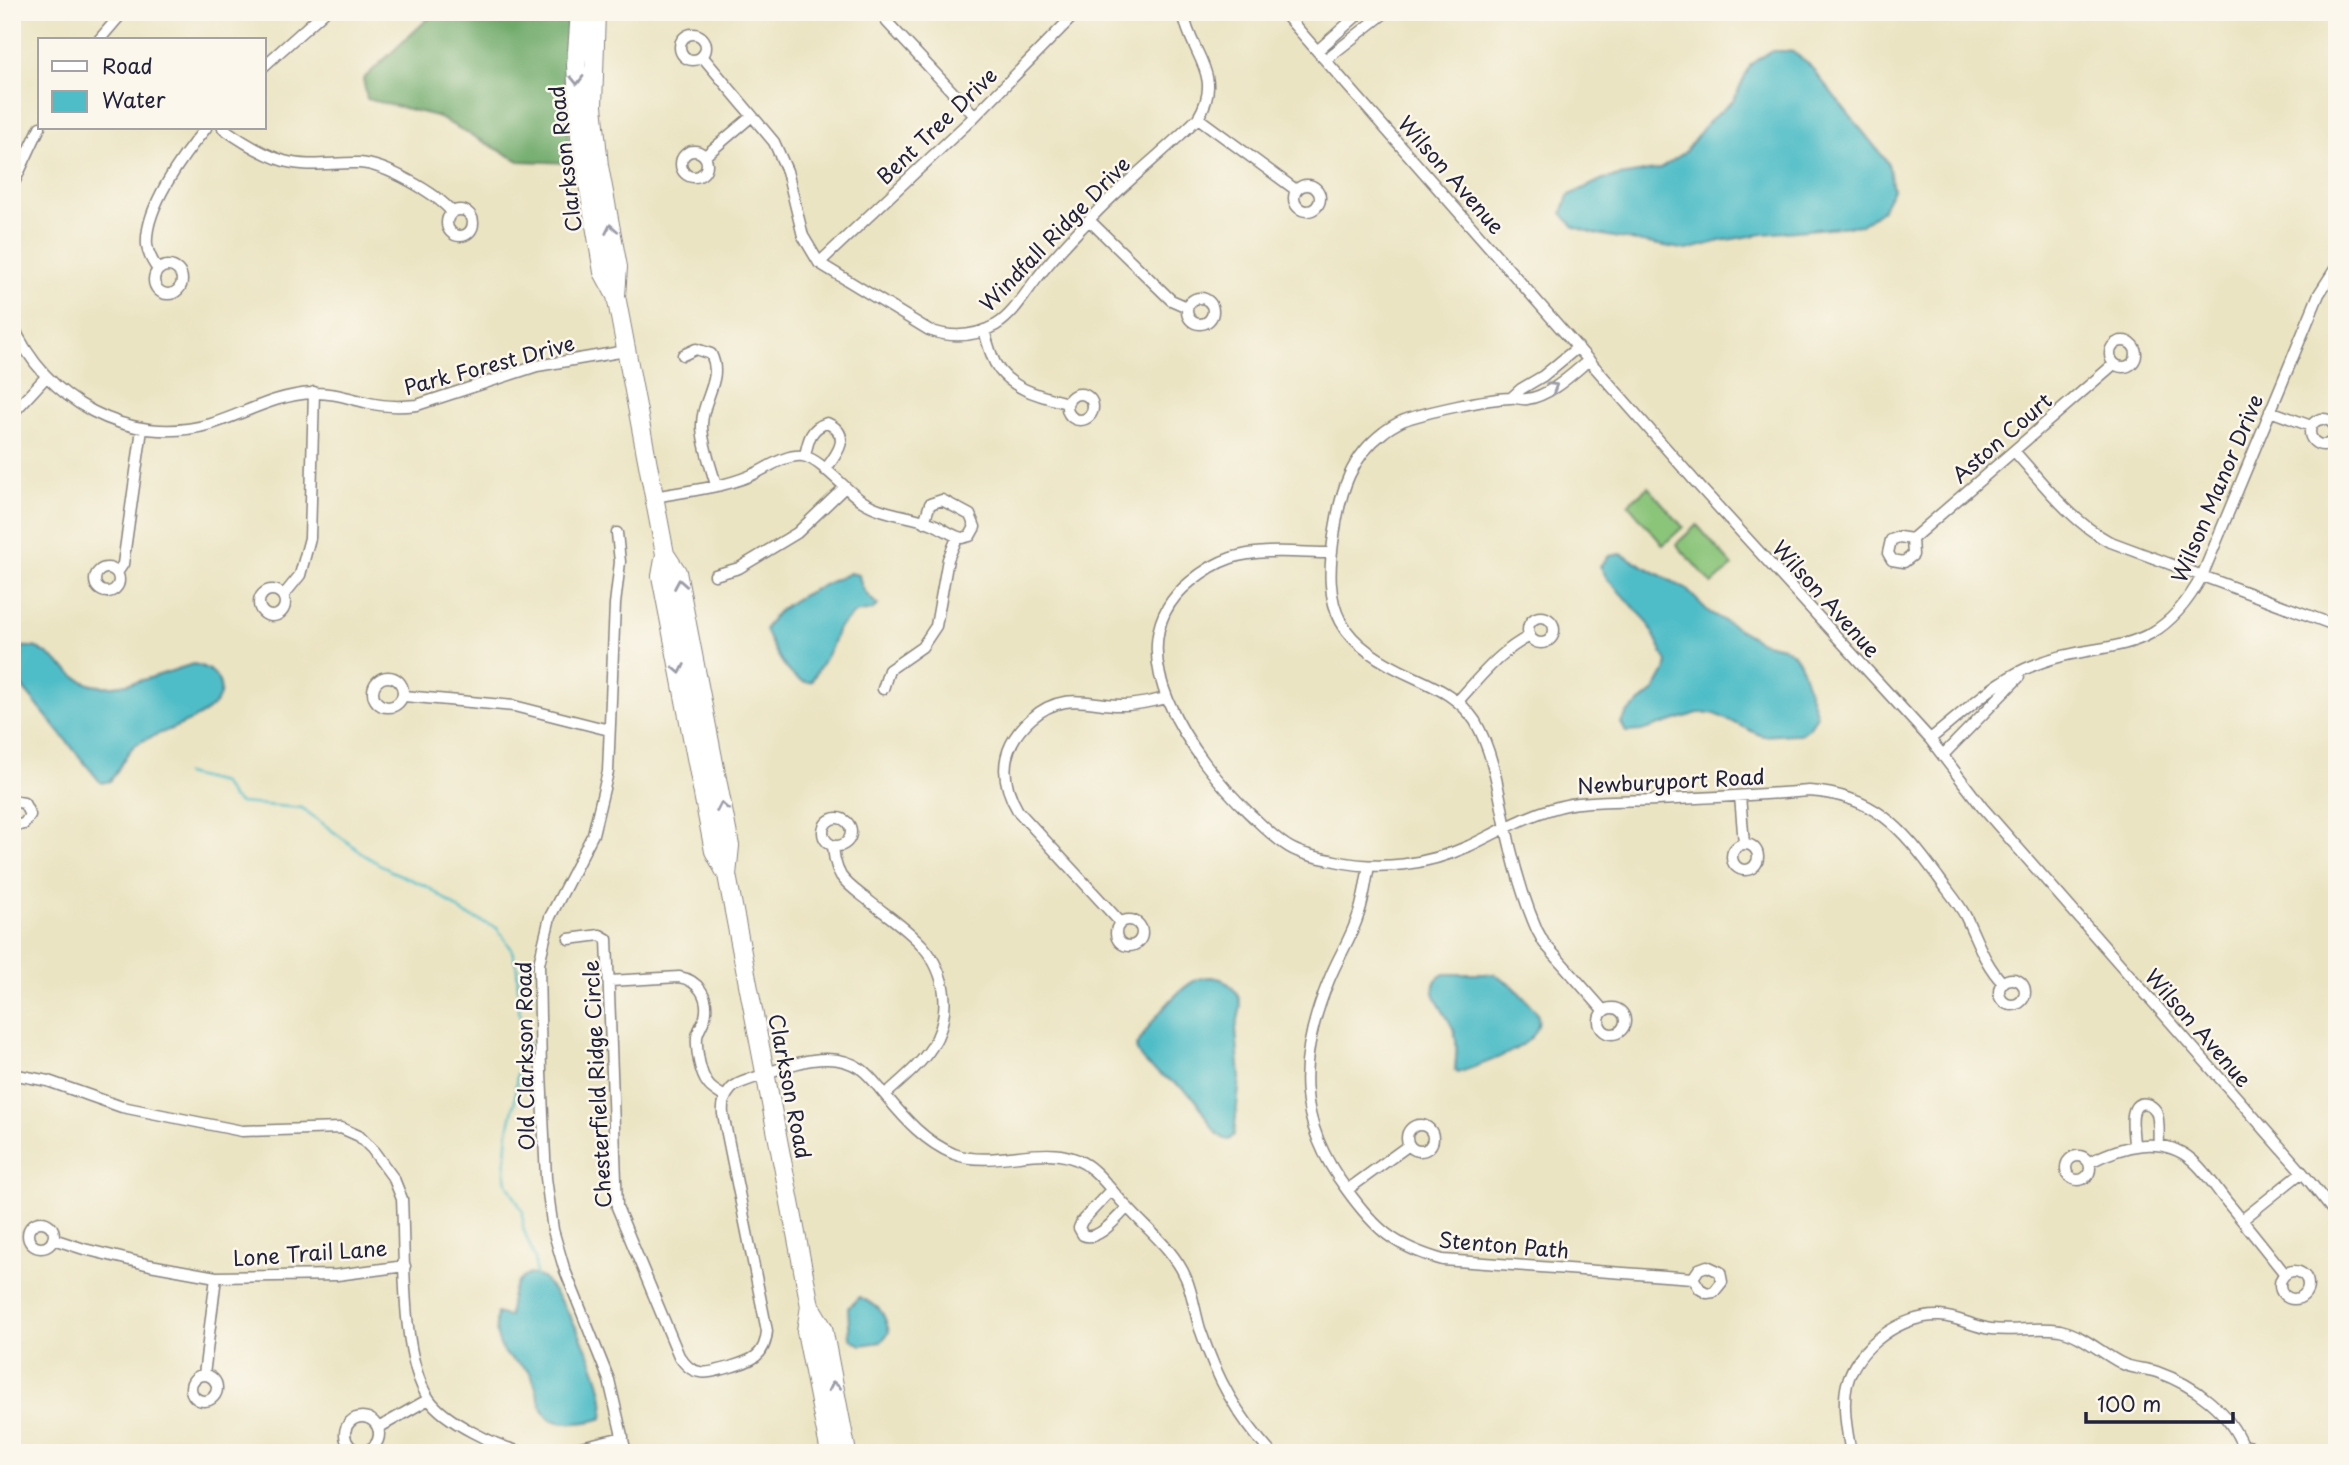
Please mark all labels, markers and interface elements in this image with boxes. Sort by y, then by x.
legend [38,38,266,130]
text: Road [102,49,153,81]
street label: Bent Tree Drive [868,59,1004,191]
one-way arrow [569,75,584,86]
text: Water [102,83,166,115]
street label: Clarkson Road [539,84,589,234]
street label: Wilson Avenue [1391,107,1513,241]
street label: Windfall Ridge Drive [971,148,1137,318]
one-way arrow [604,223,619,235]
street label: Park Forest Drive [400,326,578,402]
one-way arrow [1545,382,1558,395]
street label: Aston Court [1944,384,2058,490]
street label: Wilson Manor Drive [2162,389,2270,587]
street label: Wilson Avenue [1765,532,1889,664]
one-way arrow [673,578,688,590]
one-way arrow [671,663,686,675]
street label: Newburyport Road [1576,759,1766,801]
one-way arrow [716,801,731,813]
street label: Chesterfield Ridge Circle [574,959,618,1209]
street label: Wilson Avenue [2138,960,2260,1094]
street label: Old Clarkson Road [506,961,542,1151]
street label: Clarkson Road [761,1011,821,1161]
street label: Stenton Path [1437,1222,1571,1266]
street label: Lone Trail Lane [232,1231,388,1273]
one-way arrow [827,1380,842,1392]
scale bar [2086,1381,2234,1425]
text: 100 m [2097,1387,2161,1419]

